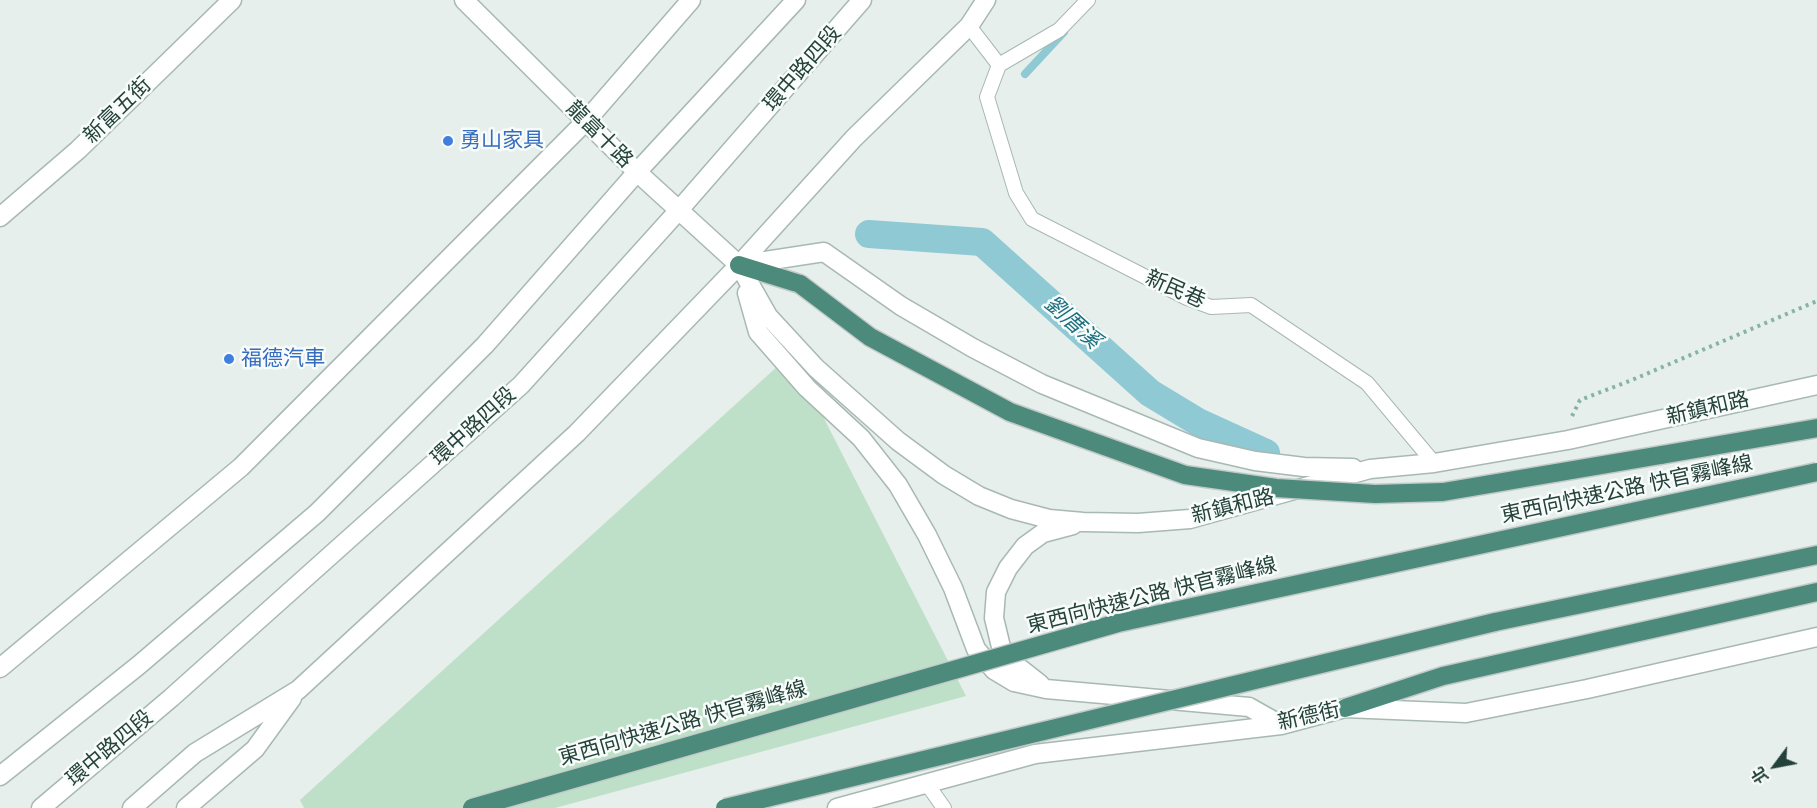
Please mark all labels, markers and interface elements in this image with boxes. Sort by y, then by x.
street label: 環中路四段 [759,21,847,117]
street label: 新富五街 [79,73,157,149]
street label: 龍富十路 [560,96,638,174]
place label: 勇山家具 [460,128,544,154]
marker: 勇山家具 [441,134,455,148]
street label: 新民巷 [1141,266,1209,314]
water label: 劉厝溪 [1039,291,1105,355]
place label: 福德汽車 [241,346,325,372]
marker: 福德汽車 [222,352,236,366]
street label: 環中路四段 [427,383,521,471]
street label: 新鎮和路 [1664,387,1752,431]
street label: 東西向快速公路 快官霧峰線 [1499,451,1755,529]
street label: 新鎮和路 [1189,485,1277,529]
street label: 東西向快速公路 快官霧峰線 [1024,553,1280,639]
street label: 東西向快速公路 快官霧峰線 [556,676,810,772]
street label: 新德街 [1275,698,1343,736]
street label: 環中路四段 [62,706,158,792]
north arrow [1745,736,1805,796]
text: 北 [1746,763,1773,788]

